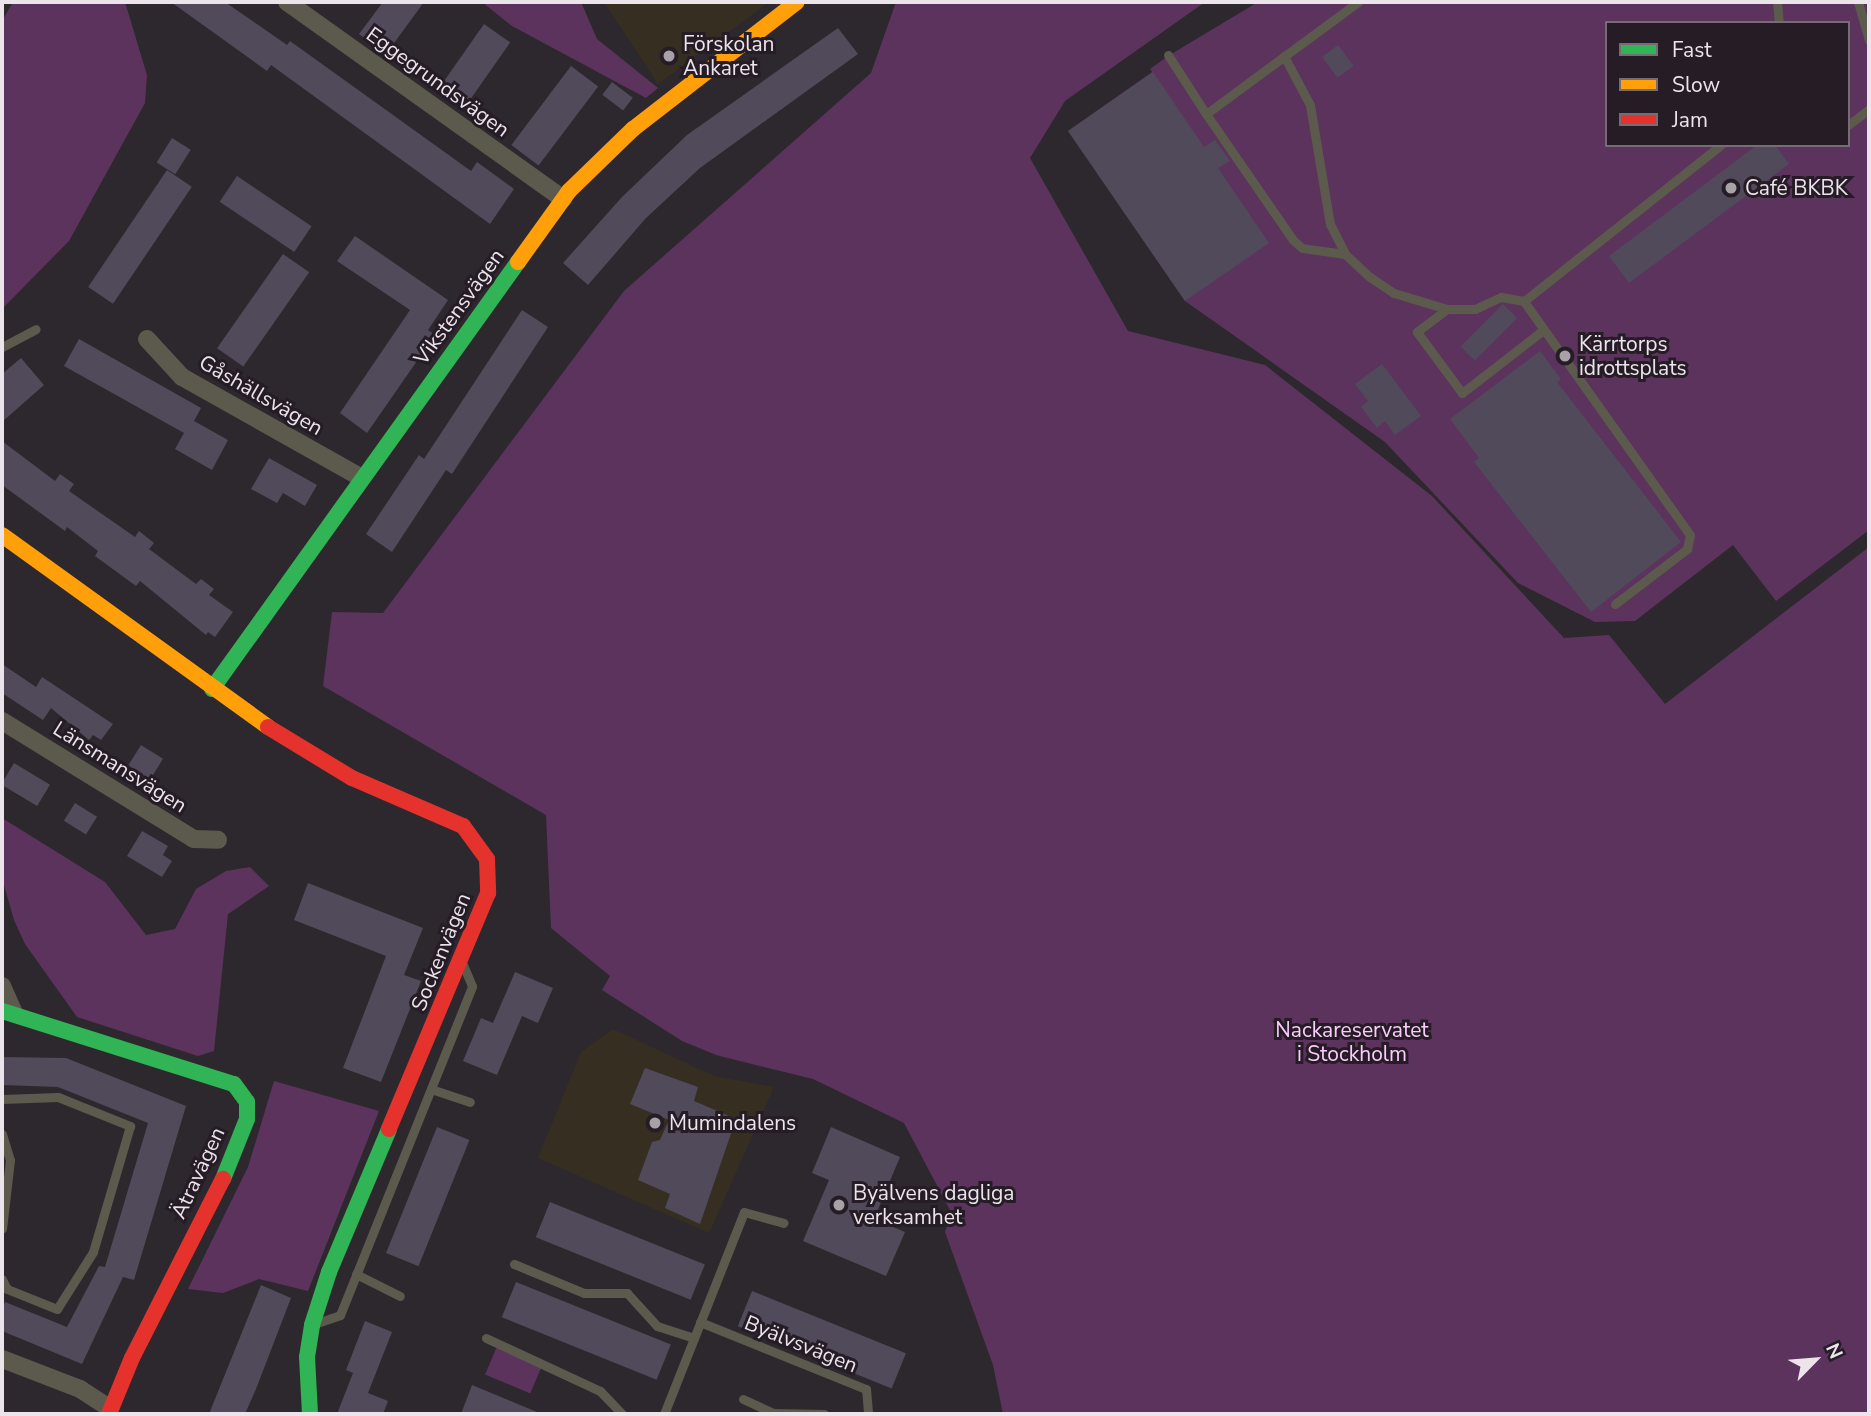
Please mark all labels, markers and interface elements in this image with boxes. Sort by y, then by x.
legend [1605,21,1850,147]
street label: Eggegrundsvägen [362,22,514,142]
place label: Förskolan Ankaret [683,31,774,81]
text: Fast [1672,36,1712,64]
marker: Förskolan Ankaret [661,48,677,64]
text: Slow [1672,71,1720,99]
text: Jam [1672,106,1708,134]
place label: Café BKBK [1745,175,1848,201]
marker: Café BKBK [1723,180,1739,196]
street label: Vikstensvägen [409,244,509,370]
place label: Kärrtorps idrottsplats [1579,331,1687,381]
marker: Kärrtorps idrottsplats [1557,348,1573,364]
street label: Gåshällsvägen [195,349,327,441]
street label: Länsmansvägen [49,716,191,818]
street label: Sockenvägen [406,889,476,1015]
park label: Nackareservatet i Stockholm [1275,1017,1429,1067]
place label: Mumindalens [669,1110,796,1136]
marker: Mumindalens [647,1115,663,1131]
street label: Ätravägen [166,1123,230,1223]
place label: Byälvens dagliga verksamhet [853,1180,1014,1230]
marker: Byälvens dagliga verksamhet [831,1197,847,1213]
street label: Byälvsvägen [741,1310,861,1378]
north arrow [1780,1325,1850,1395]
text: N [1819,1339,1849,1363]

